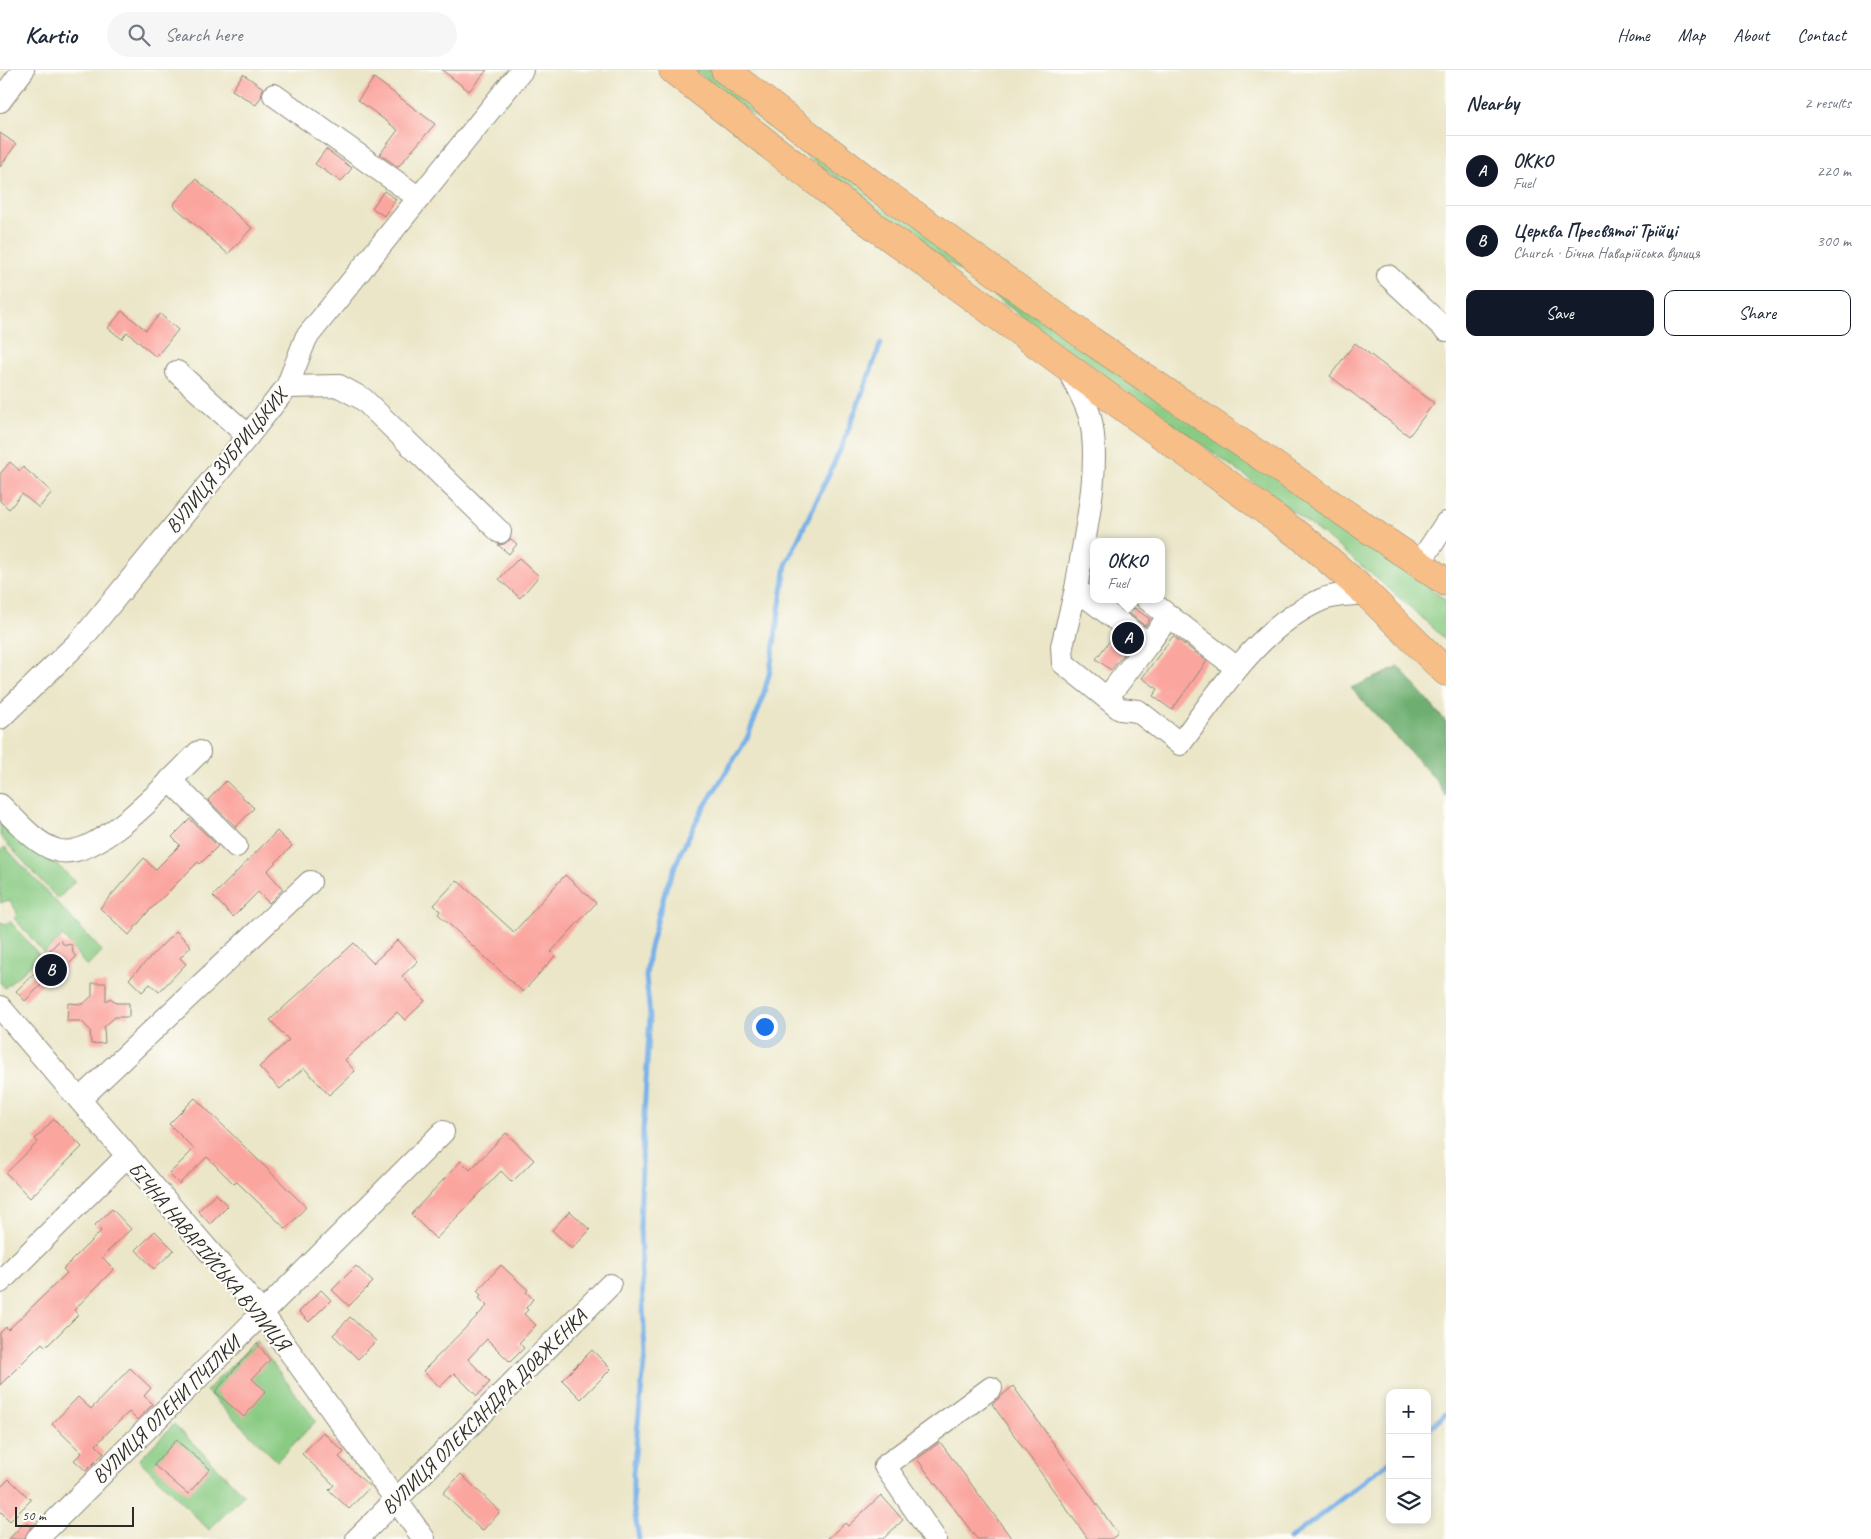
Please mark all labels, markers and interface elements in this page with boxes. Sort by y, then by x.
search box [107,12,457,57]
text: Kartio [25,20,77,50]
icon: search [125,21,153,49]
text: Search here [165,23,242,47]
text: Home [1617,24,1650,46]
text: Map [1678,24,1705,46]
text: About [1733,24,1769,46]
text: Contact [1797,24,1846,46]
text: Nearby [1466,90,1519,116]
text: 2 results [1804,93,1851,113]
text: ОККО [1513,149,1553,173]
text: A [1478,161,1486,181]
text: 220 m [1817,161,1851,181]
text: Fuel [1513,173,1534,193]
text: Церква Пресвятої Трійці [1513,219,1677,243]
text: B [1478,231,1486,251]
text: 300 m [1817,231,1851,251]
text: Church · Бічна Наварійська вулиця [1513,243,1700,263]
button: Save [1466,290,1654,336]
button: Share [1664,290,1851,336]
street label: ВУЛИЦЯ ЗУБРИЦЬКИХ [160,381,294,538]
popup [1090,538,1165,603]
text: ОККО [1107,549,1148,573]
text: Fuel [1107,573,1128,593]
pin: A [1112,619,1144,657]
pin: B [35,951,67,989]
your location [752,1014,778,1040]
street label: БІЧНА НАВАРІЙСЬКА ВУЛИЦЯ [123,1157,297,1358]
street label: ВУЛИЦЯ ОЛЕКСАНДРА ДОВЖЕНКА [376,1304,592,1520]
street label: ВУЛИЦЯ ОЛЕНИ ПЧІЛКИ [87,1329,247,1489]
map controls [1386,1389,1431,1524]
button: + [1386,1389,1431,1434]
button: − [1386,1434,1431,1479]
button: layers [1386,1479,1431,1524]
scale bar [15,1504,134,1527]
text: 50 m [22,1507,46,1524]

